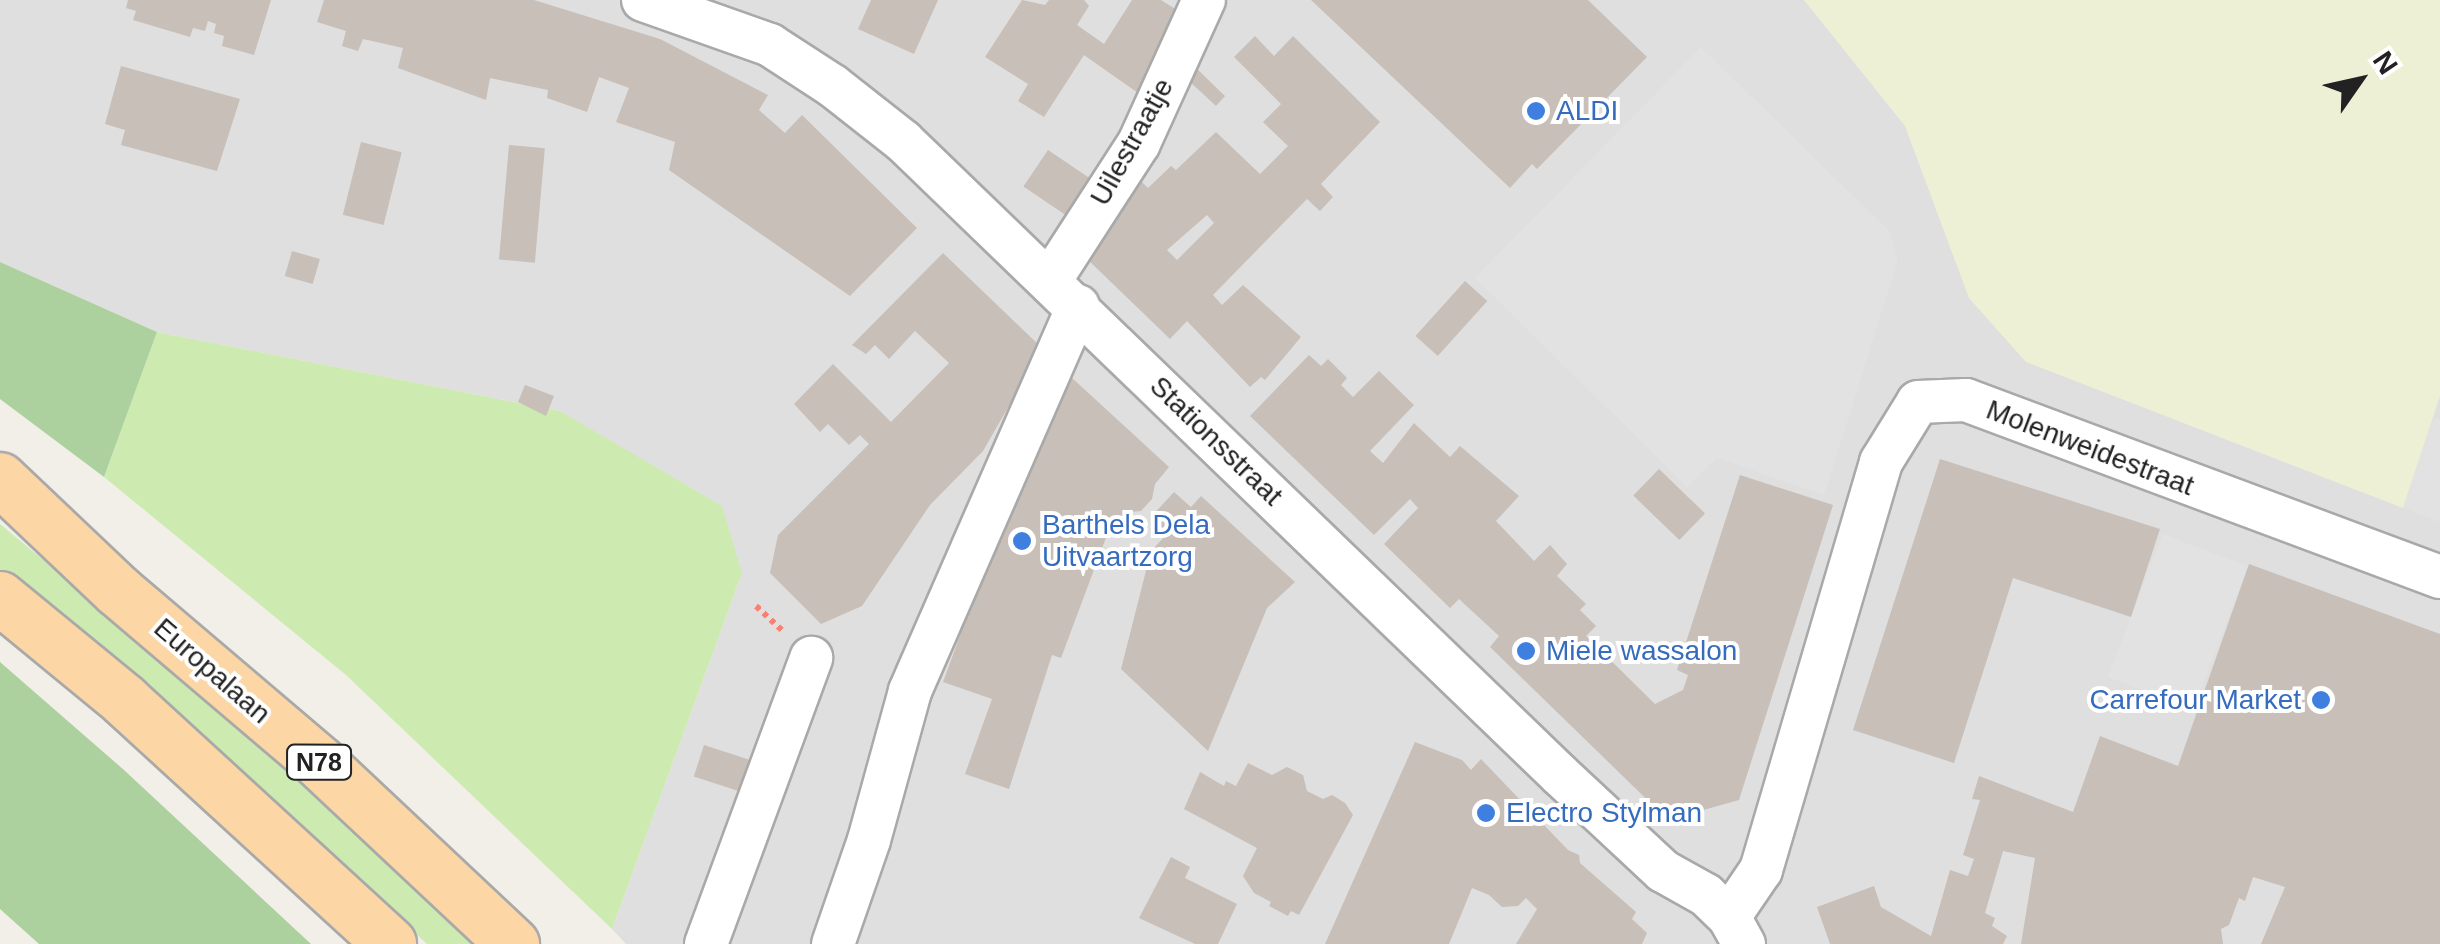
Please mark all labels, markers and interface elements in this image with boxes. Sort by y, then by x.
north arrow [2310,30,2410,130]
text: N [2367,46,2404,80]
street label: Uilestraatje [1083,73,1181,211]
place label: ALDI [1556,94,1618,128]
marker: ALDI [1525,100,1547,122]
street label: Stationsstraat [1143,369,1289,513]
street label: Molenweidestraat [1982,393,2198,503]
place label: Barthels Dela Uitvaartzorg [1042,508,1210,574]
marker: Barthels Dela Uitvaartzorg [1011,530,1033,552]
street label: Europalaan [147,611,277,731]
place label: Miele wassalon [1546,634,1737,668]
marker: Miele wassalon [1515,640,1537,662]
place label: Carrefour Market [2089,683,2301,717]
marker: Carrefour Market [2310,689,2332,711]
road number: N78 [284,742,354,782]
place label: Electro Stylman [1506,796,1702,830]
marker: Electro Stylman [1475,802,1497,824]

